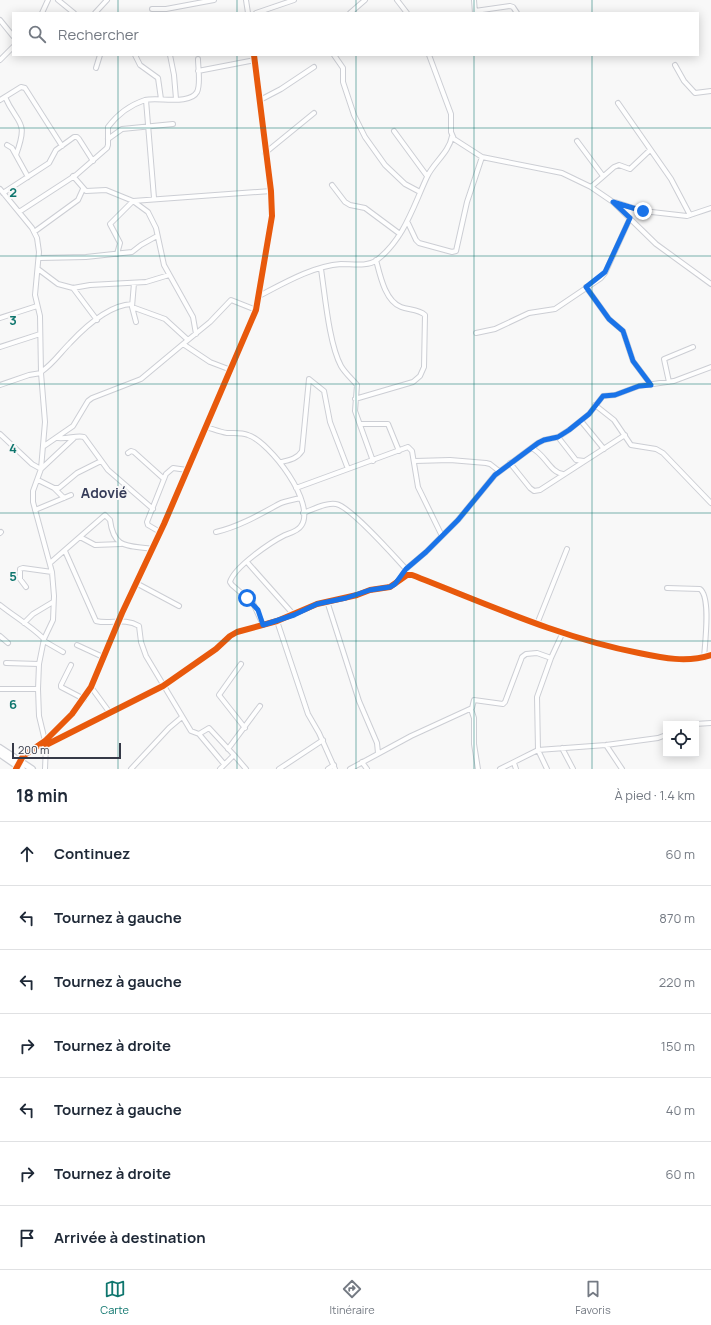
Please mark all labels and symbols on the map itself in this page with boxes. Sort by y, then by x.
text: 2 [9,183,17,201]
route end [634,202,652,220]
text: 3 [9,311,17,329]
text: 4 [9,439,17,457]
district label: Adovié [81,483,127,502]
text: 5 [9,567,17,585]
route start [238,589,256,607]
text: 6 [9,695,17,713]
scale bar [12,741,121,760]

